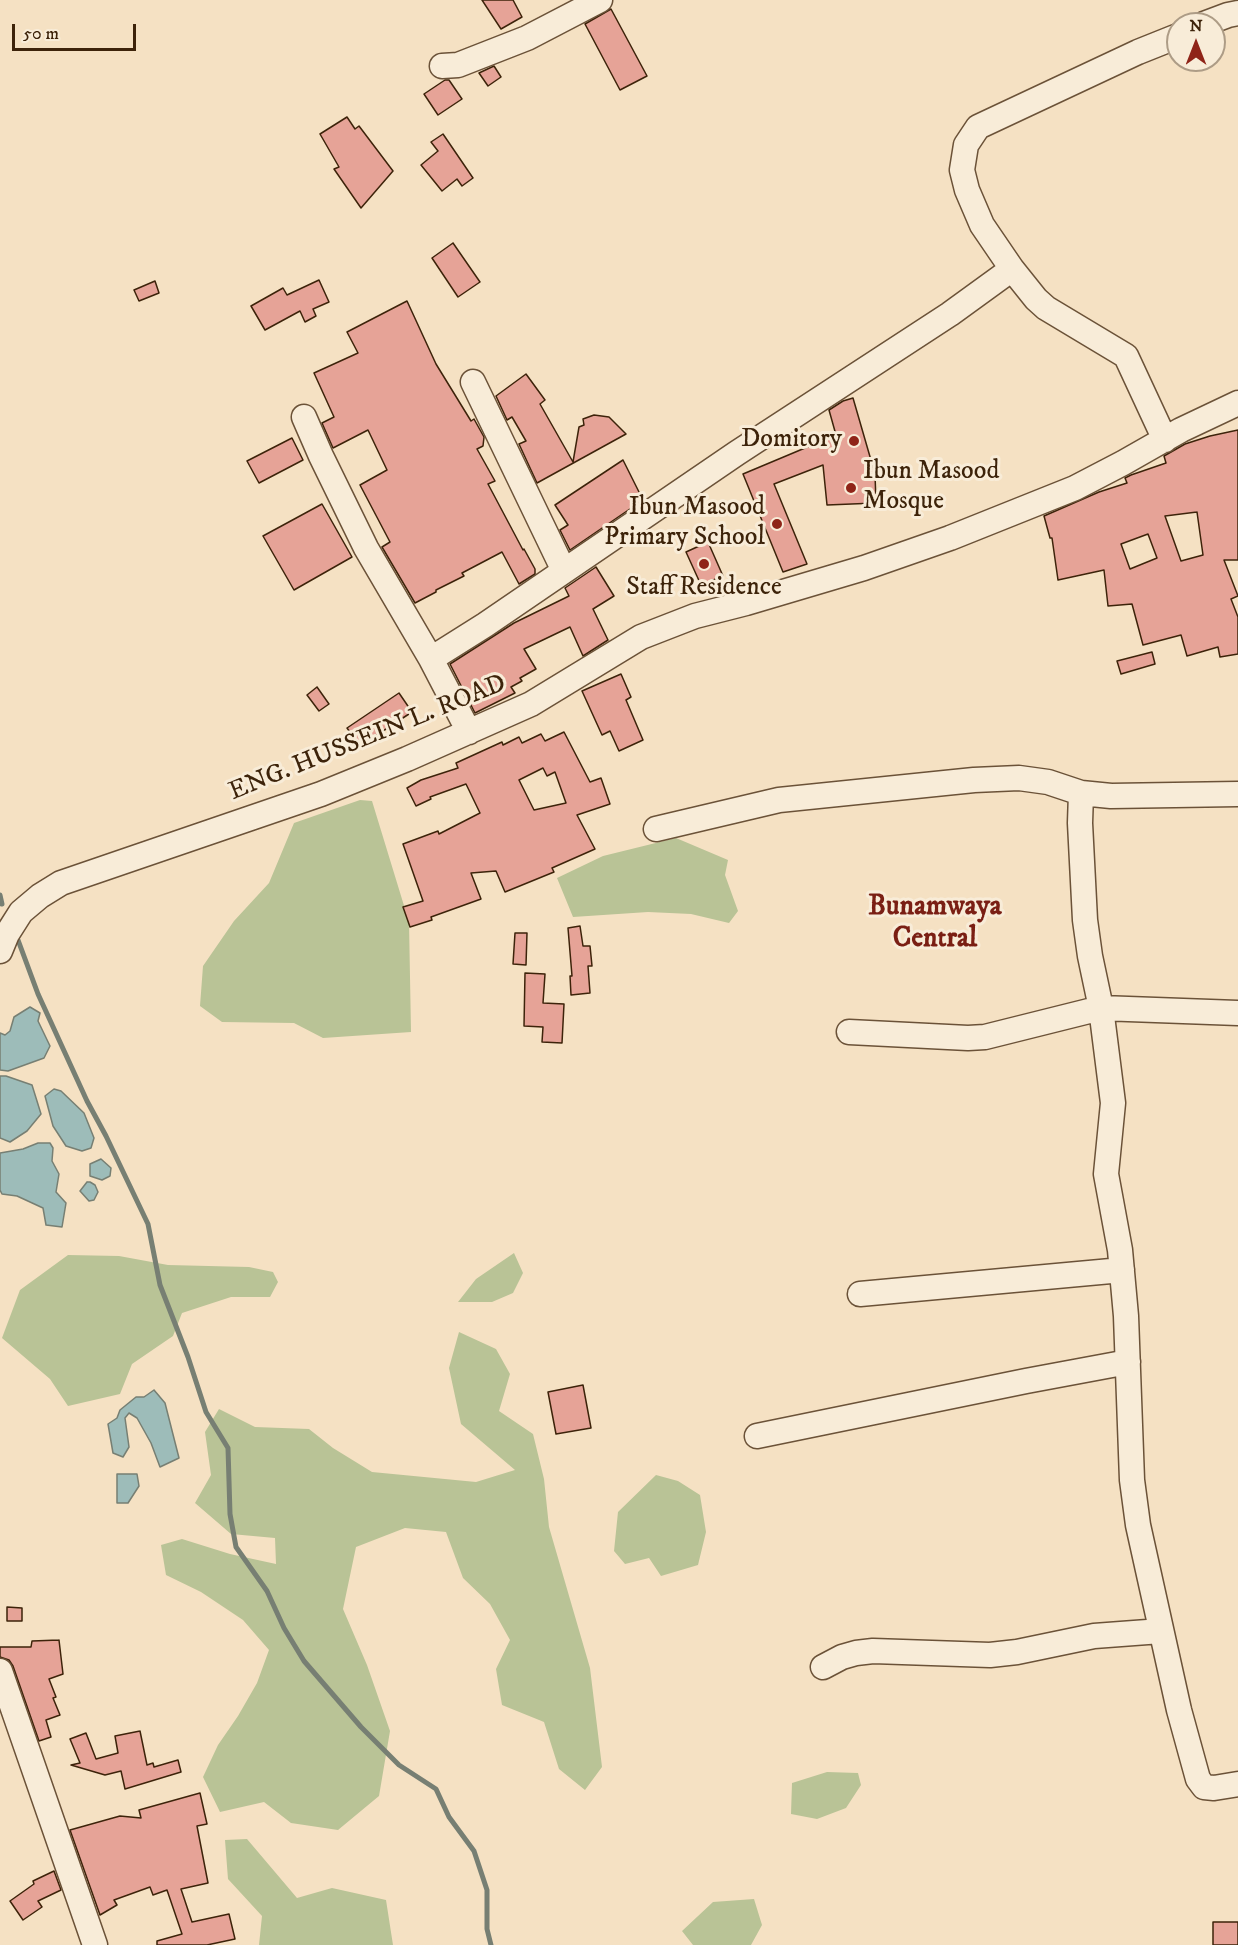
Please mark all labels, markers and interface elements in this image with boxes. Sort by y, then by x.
scale bar [15,12,140,50]
north arrow [1166,12,1226,72]
text: N [1189,16,1203,36]
text: 50 m [23,23,59,45]
place label: Domitory [741,425,842,457]
marker: Domitory [847,434,861,448]
place label: Ibun Masood Mosque [863,457,999,518]
marker: Ibun Masood Mosque [844,481,858,495]
place label: Ibun Masood Primary School [604,493,765,554]
marker: Ibun Masood Primary School [770,517,784,531]
marker: Staff Residence [697,557,711,571]
place label: Staff Residence [626,573,782,605]
street label: ENG. HUSSEIN L. ROAD [225,669,511,809]
district label: Bunamwaya Central [868,891,1002,957]

